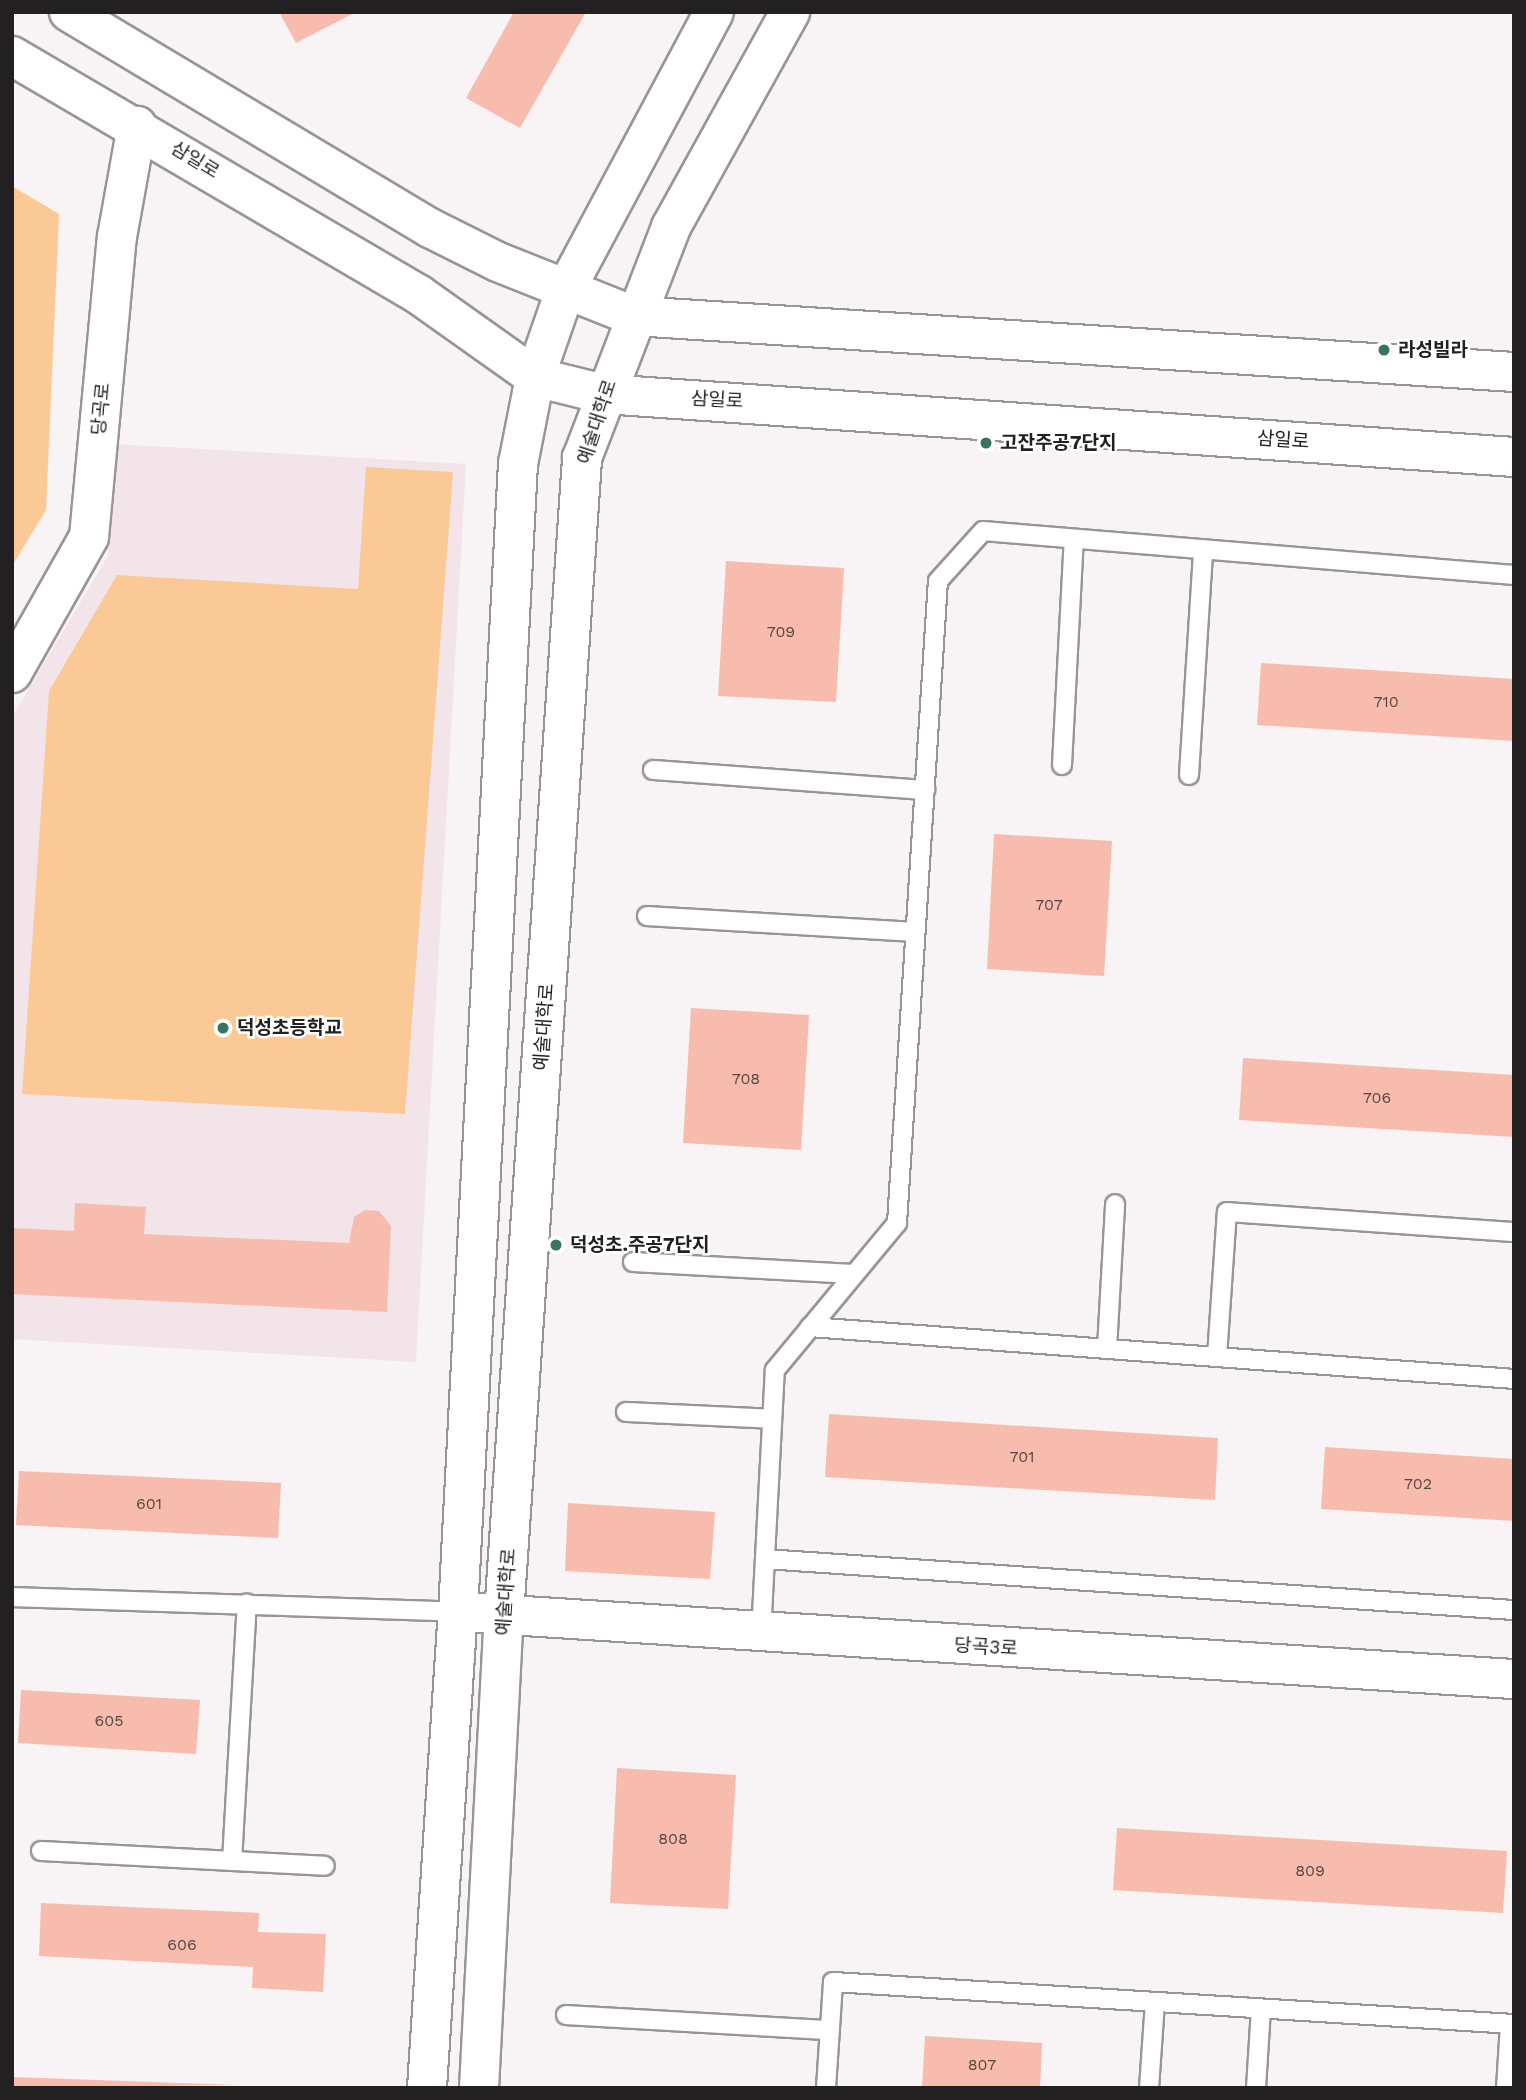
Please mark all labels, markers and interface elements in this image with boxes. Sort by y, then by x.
street label: 삼일로 [167,137,223,183]
place label: 라성빌라 [1398,339,1468,361]
marker: 라성빌라 [1376,342,1392,358]
street label: 예술대학로 [573,377,621,467]
street label: 당곡로 [87,382,115,436]
street label: 삼일로 [690,387,744,413]
street label: 삼일로 [1256,427,1310,453]
place label: 고잔주공7단지 [1000,432,1116,454]
marker: 고잔주공7단지 [978,435,994,451]
house number: 709 [767,622,795,642]
house number: 710 [1373,692,1399,712]
house number: 707 [1035,895,1063,915]
street label: 예술대학로 [530,983,558,1071]
place label: 덕성초등학교 [237,1017,342,1039]
marker: 덕성초등학교 [215,1020,231,1036]
house number: 708 [732,1069,760,1089]
house number: 706 [1363,1088,1391,1108]
place label: 덕성초.주공7단지 [570,1234,709,1256]
marker: 덕성초.주공7단지 [548,1237,564,1253]
house number: 701 [1010,1447,1034,1467]
house number: 702 [1404,1474,1432,1494]
house number: 601 [136,1494,162,1514]
street label: 예술대학로 [492,1548,520,1636]
street label: 당곡3로 [954,1634,1018,1660]
house number: 605 [95,1711,123,1731]
house number: 808 [658,1829,688,1849]
house number: 809 [1295,1861,1325,1881]
house number: 606 [167,1935,197,1955]
house number: 807 [968,2055,996,2075]

